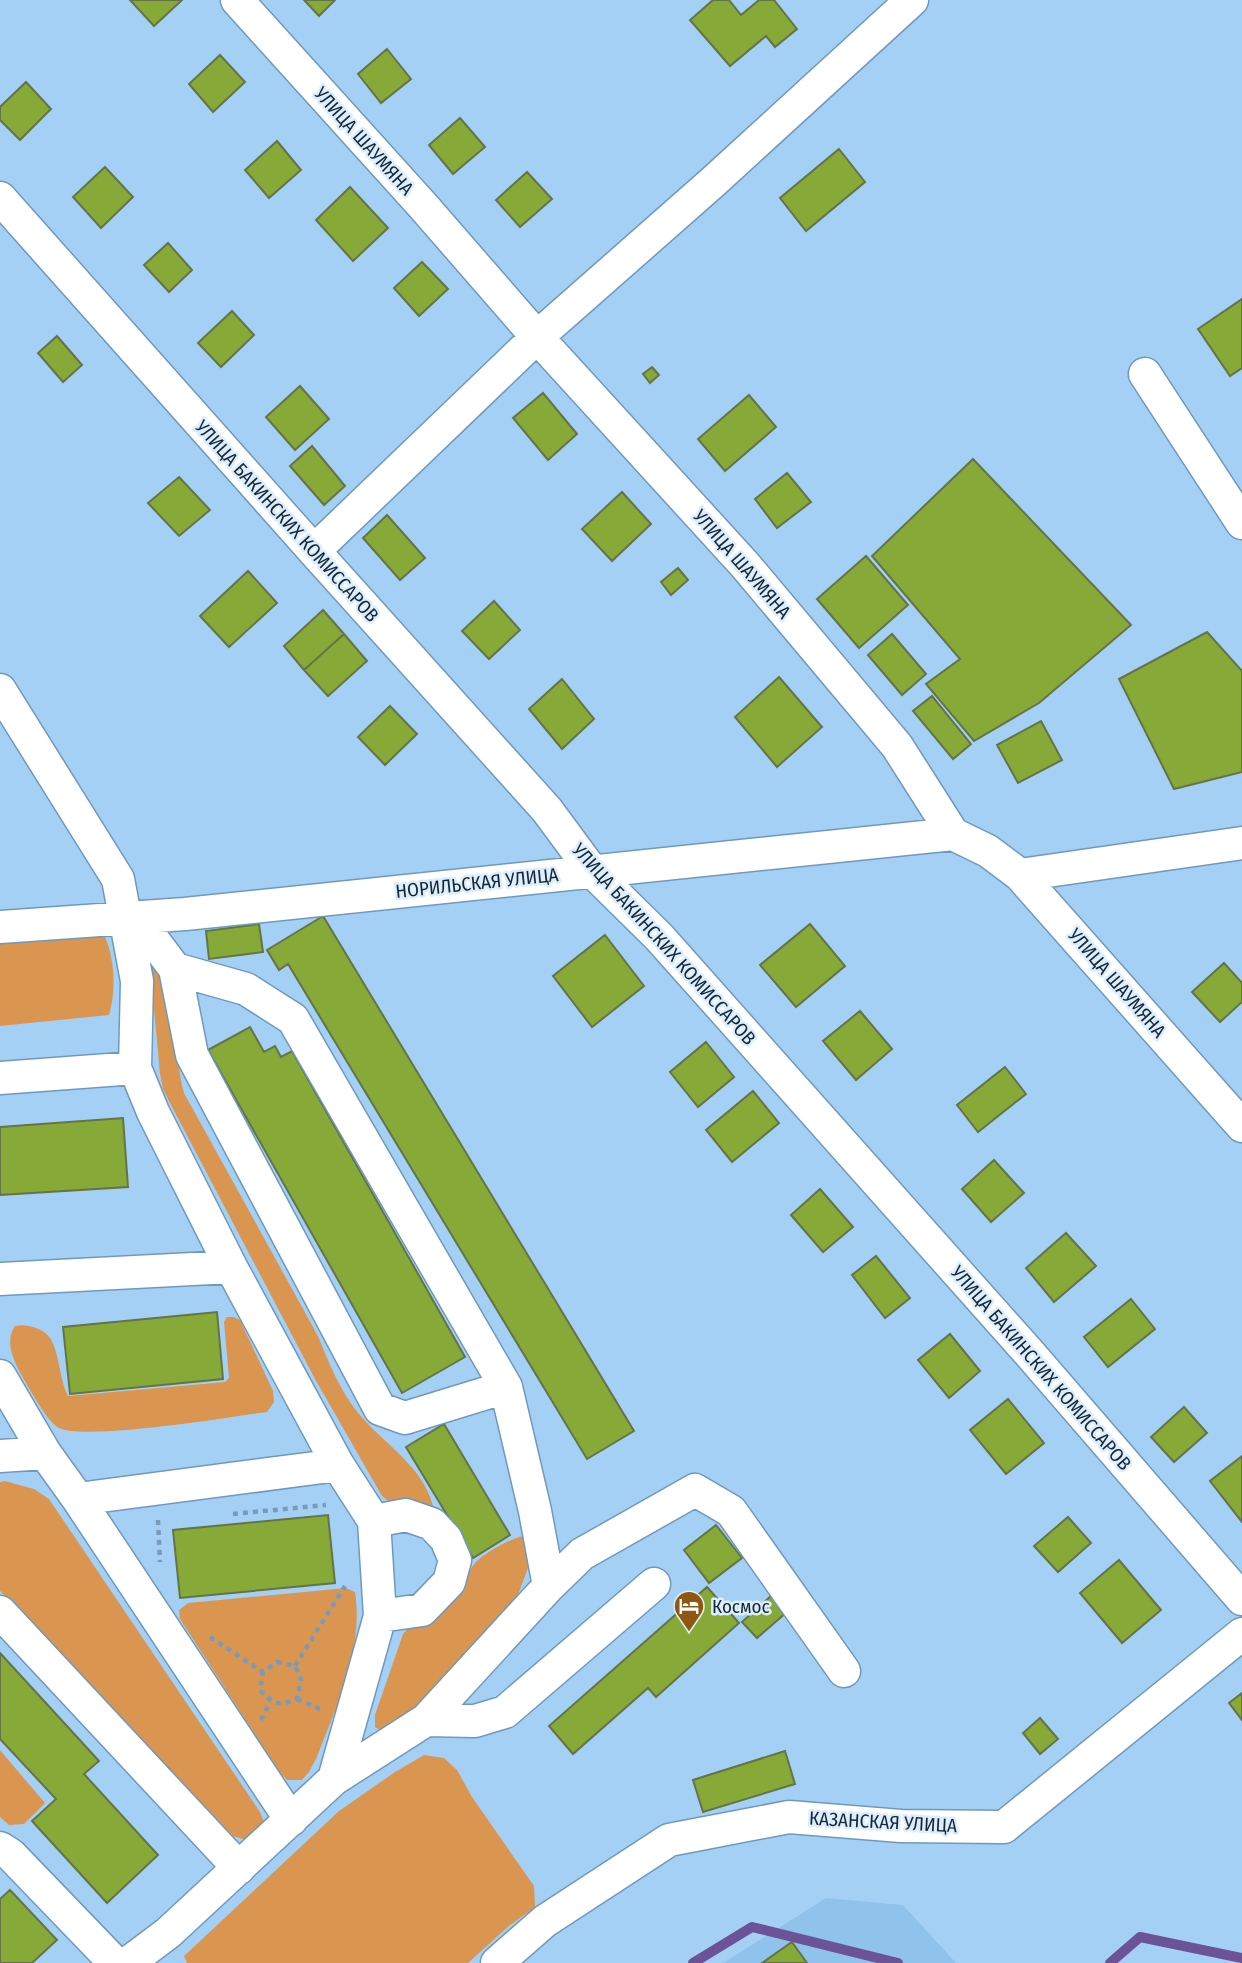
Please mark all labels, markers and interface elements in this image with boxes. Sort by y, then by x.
street label: УЛИЦА ШАУМЯНА [309,82,419,200]
street label: УЛИЦА БАКИНСКИХ КОМИССАРОВ [190,415,384,627]
street label: УЛИЦА ШАУМЯНА [688,504,796,623]
street label: УЛИЦА БАКИНСКИХ КОМИССАРОВ [567,838,761,1050]
street label: НОРИЛЬСКАЯ УЛИЦА [394,863,560,903]
street label: УЛИЦА ШАУМЯНА [1063,923,1171,1042]
street label: УЛИЦА БАКИНСКИХ КОМИССАРОВ [945,1260,1136,1475]
hotel icon: Космос [672,1589,706,1633]
place label: Космос [712,1595,770,1618]
street label: КАЗАНСКАЯ УЛИЦА [808,1807,958,1837]

